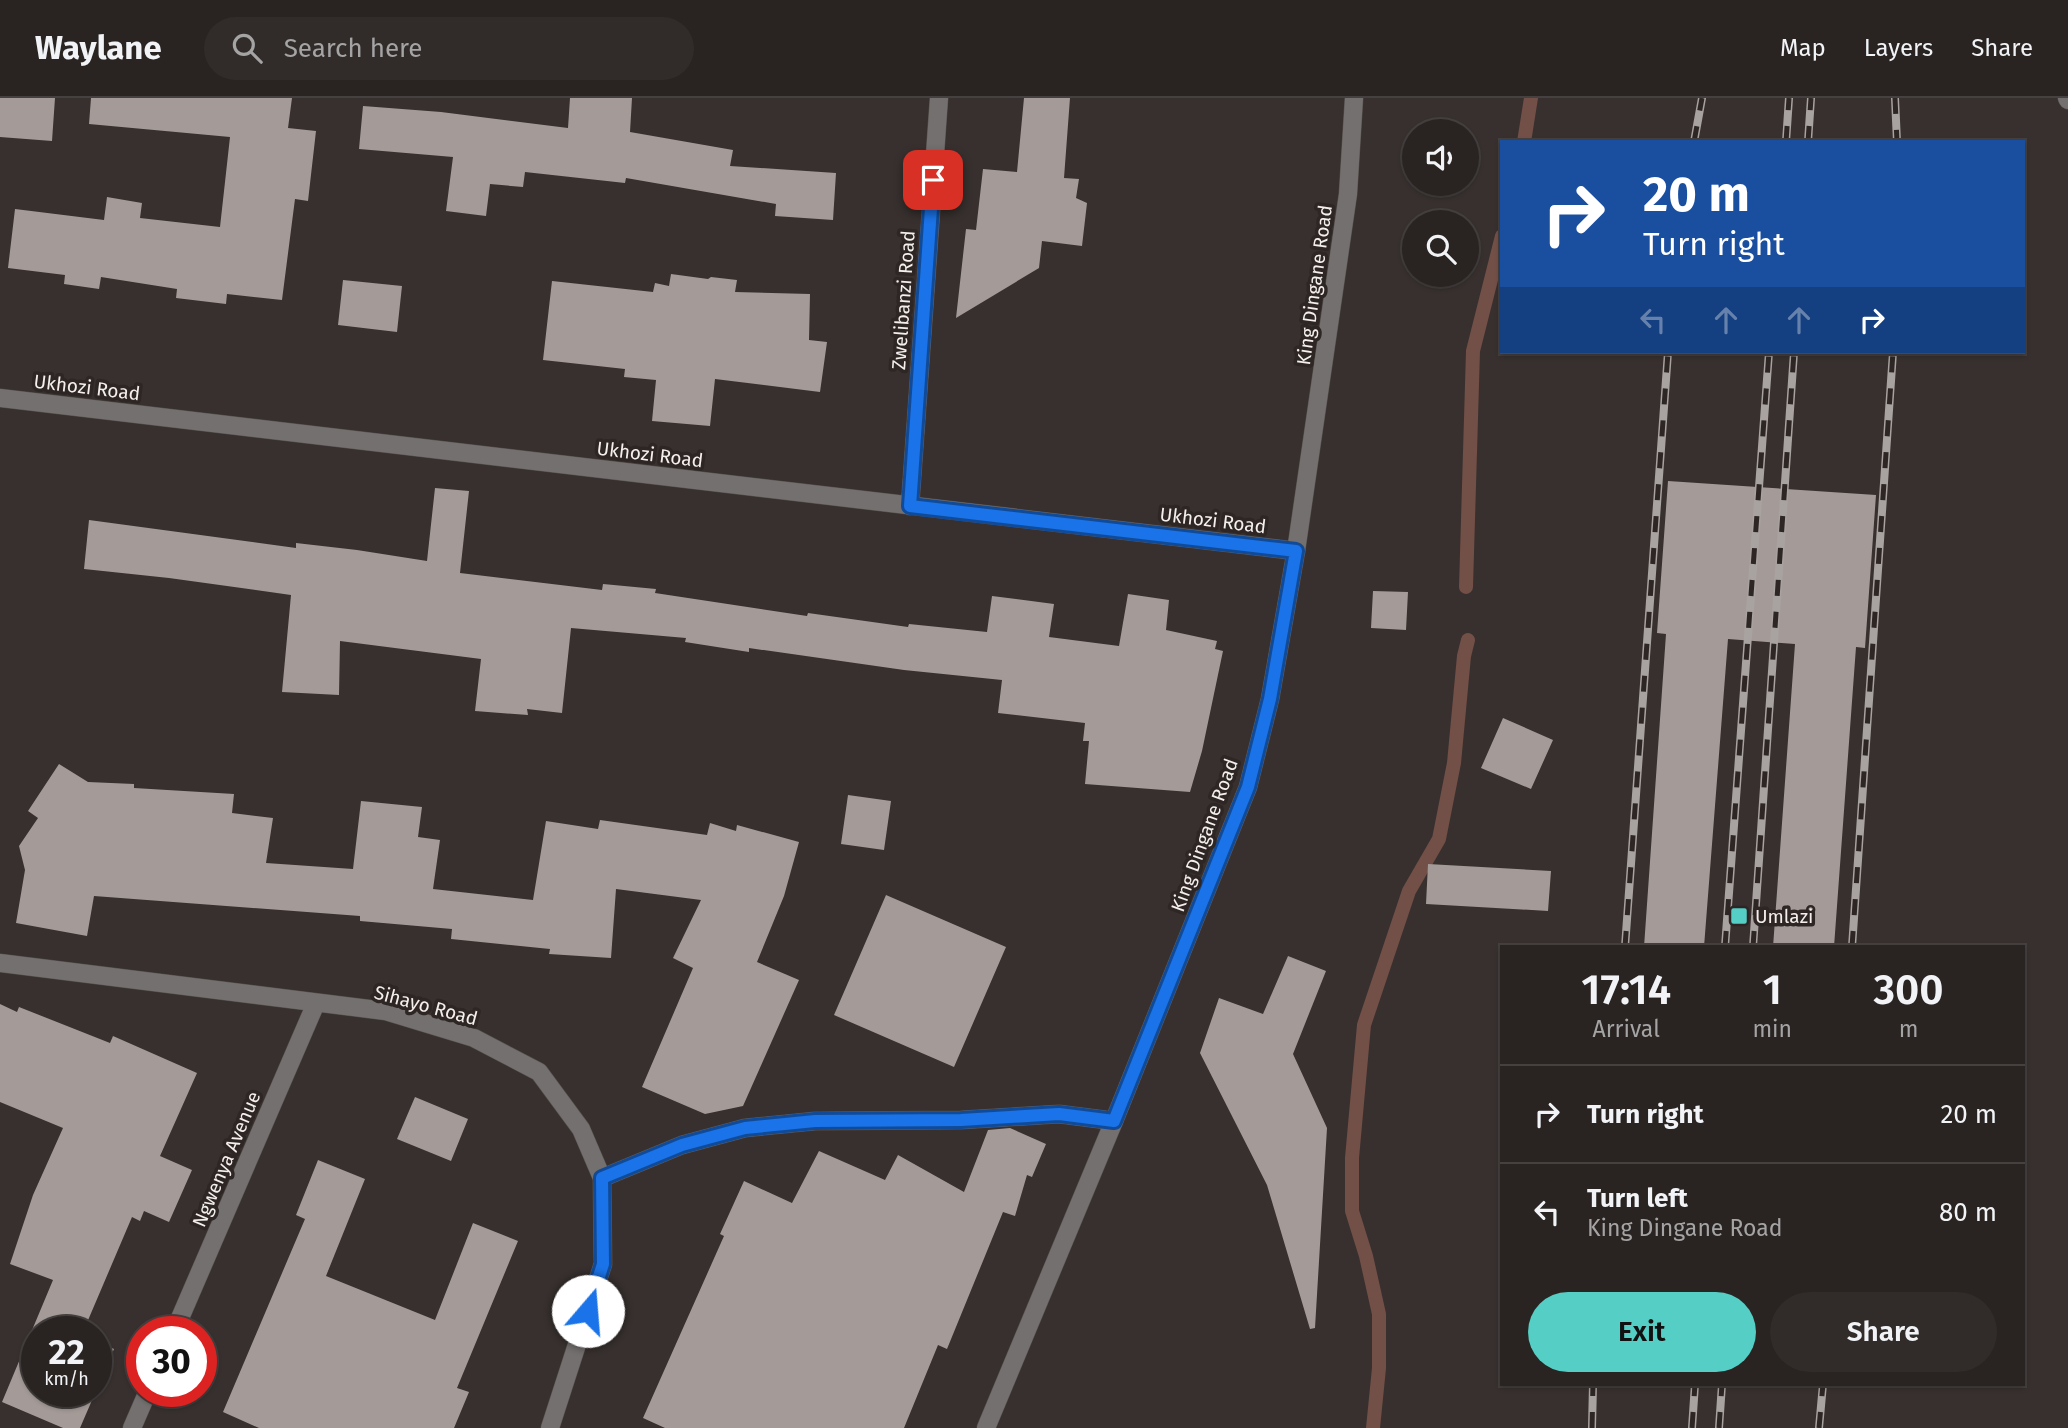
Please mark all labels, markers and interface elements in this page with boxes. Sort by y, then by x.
search box [204,17,694,80]
text: Waylane [35,28,162,68]
icon: search [228,29,266,67]
text: Search here [284,33,423,64]
text: Map [1780,34,1826,62]
text: Layers [1864,34,1933,62]
text: Share [1971,34,2033,62]
map controls [1402,119,1479,287]
button: sound [1402,119,1479,196]
pin [903,150,963,210]
icon: arrive [914,161,952,199]
text: 20 m [1643,165,1750,224]
icon: right [1528,168,1619,259]
street label: King Dingane Road [1292,203,1337,367]
button: search [1402,210,1479,287]
text: Turn right [1643,225,1785,263]
street label: Zwelibanzi Road [887,230,920,371]
icon: left [1634,301,1672,339]
icon: ahead [1707,301,1745,339]
icon: ahead [1780,301,1818,339]
icon: right [1853,301,1891,339]
street label: Ukhozi Road [32,370,141,405]
street label: Ukhozi Road [595,437,704,472]
street label: Ukhozi Road [1158,503,1267,538]
street label: King Dingane Road [1166,755,1243,915]
place label: Umlazi [1755,905,1813,928]
marker: Umlazi [1729,906,1749,926]
text: 17:14 [1581,965,1671,1015]
text: 1 [1763,965,1782,1015]
text: 300 [1873,965,1944,1015]
street label: Sihayo Road [372,981,480,1030]
text: Arrival [1592,1015,1660,1043]
text: min [1752,1015,1792,1043]
text: m [1899,1015,1918,1043]
street label: Ngwenya Avenue [187,1088,265,1231]
icon: right [1528,1095,1566,1133]
text: Turn right [1587,1099,1704,1130]
text: 20 m [1940,1099,1997,1130]
text: Turn left [1587,1183,1688,1214]
icon: left [1528,1193,1566,1231]
text: 80 m [1939,1197,1997,1228]
text: King Dingane Road [1587,1214,1783,1242]
position arrow [551,1274,625,1348]
button: Exit [1528,1292,1756,1372]
button: Share [1770,1292,1997,1372]
speed limit sign: 30 [126,1316,217,1407]
text: 22 [48,1331,85,1373]
text: km/h [44,1368,89,1390]

